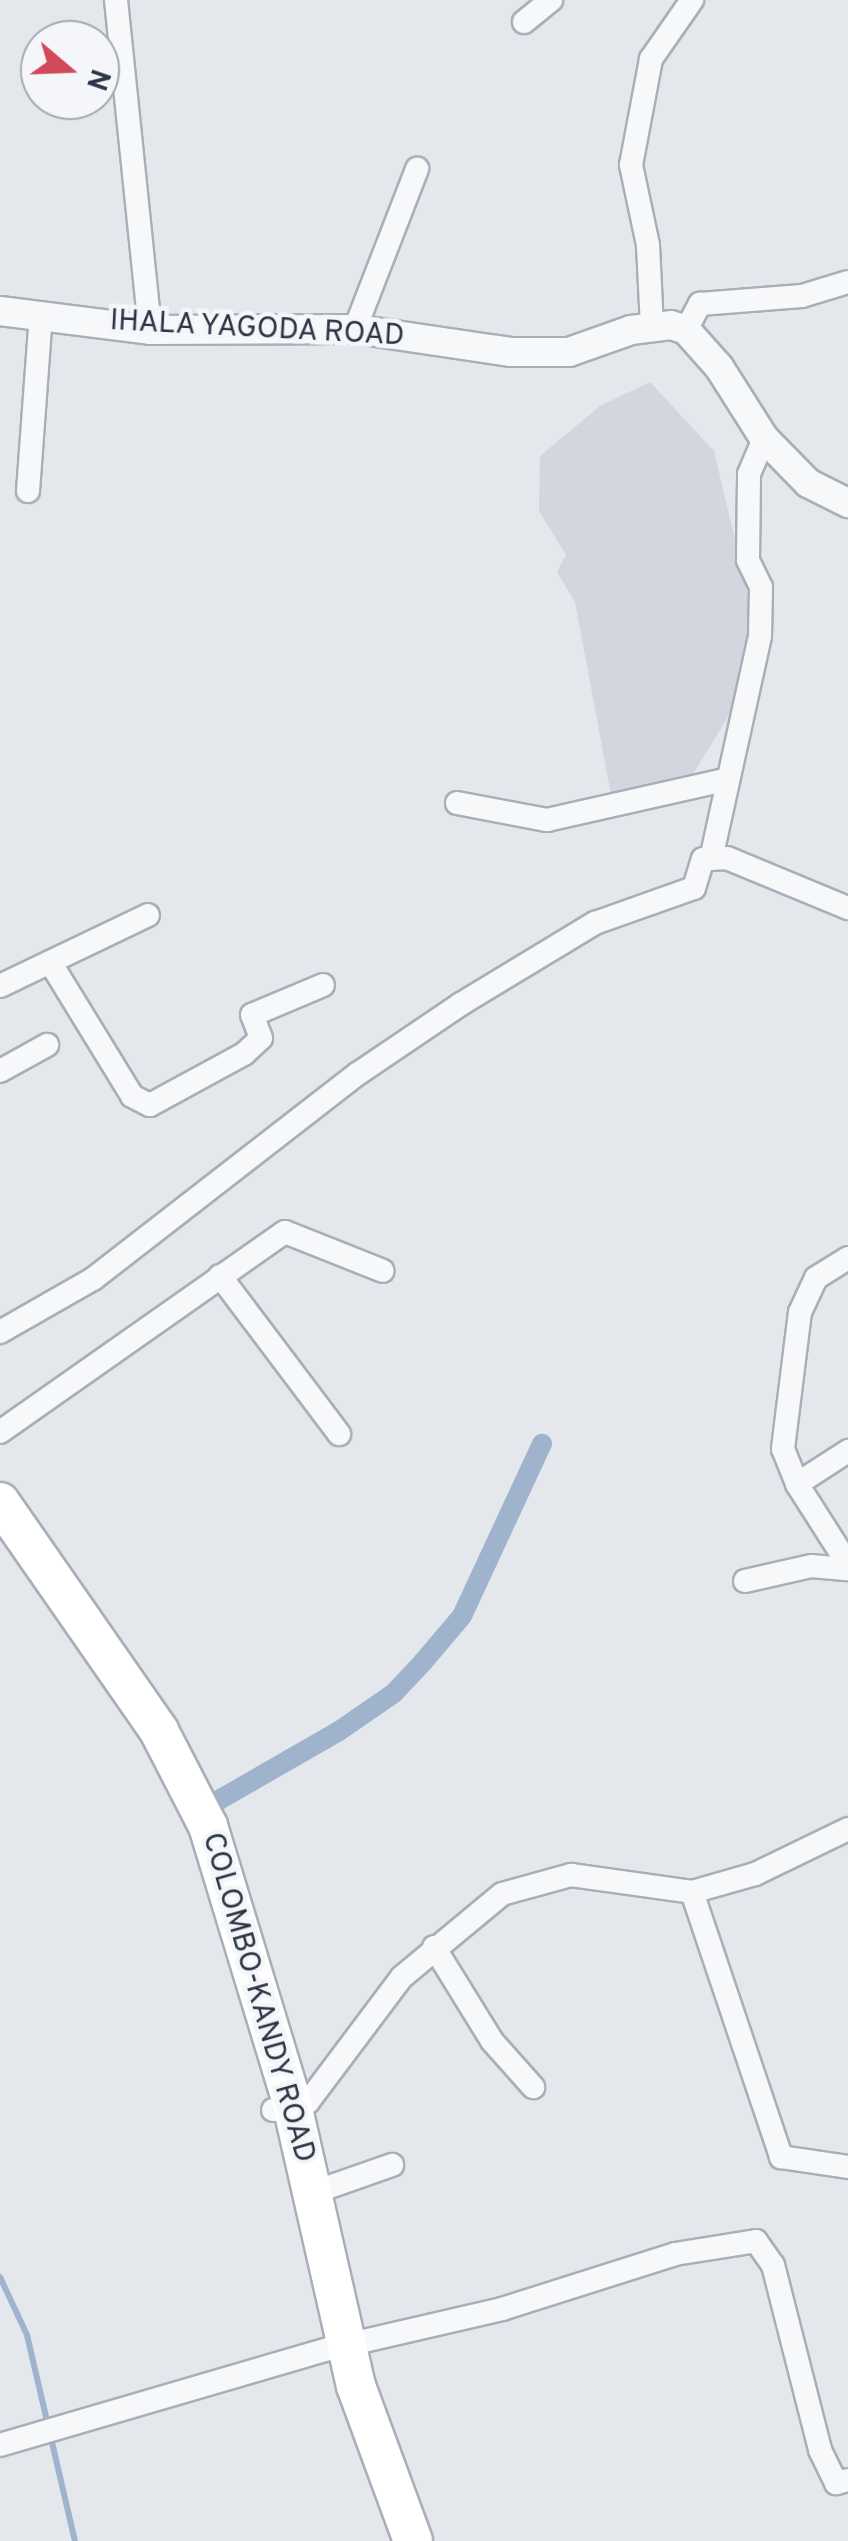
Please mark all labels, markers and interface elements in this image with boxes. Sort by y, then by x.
north arrow [20,20,120,120]
text: N [76,64,117,94]
street label: IHALA YAGODA ROAD [107,304,407,356]
street label: COLOMBO-KANDY ROAD [192,1828,322,2168]

